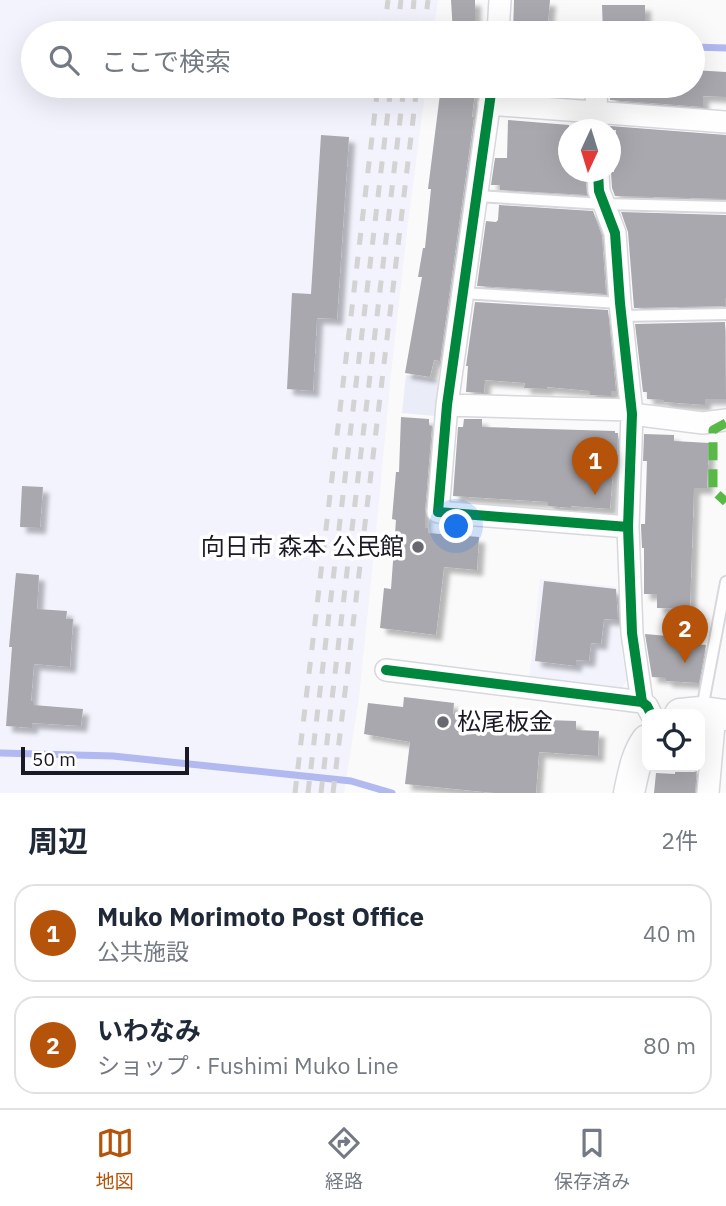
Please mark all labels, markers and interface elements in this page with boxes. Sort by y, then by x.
search box [21,21,705,98]
icon: search [45,41,83,79]
text: ここで検索 [101,44,231,78]
north arrow [558,119,621,182]
pin: 1 [572,437,618,495]
your location [439,509,473,543]
place label: 向日市 森本 公民館 [201,530,404,562]
marker: 向日市 森本 公民館 [410,539,426,555]
pin: 2 [662,605,708,663]
place label: 松尾板金 [457,705,553,737]
map controls [642,709,705,772]
button: locate [642,709,705,772]
marker: 松尾板金 [435,714,451,730]
scale bar [21,744,189,776]
text: 50 m [32,747,76,771]
text: 周辺 [28,821,88,860]
text: 2件 [661,825,698,855]
text: Muko Morimoto Post Office [97,899,424,933]
text: 1 [46,918,60,948]
text: 40 m [643,918,696,948]
text: 公共施設 [97,936,189,966]
text: いわなみ [97,1013,201,1047]
text: 2 [46,1030,60,1060]
text: 80 m [643,1030,696,1060]
text: ショップ · Fushimi Muko Line [97,1050,399,1080]
tab: 地図 [96,1124,134,1193]
tab: 経路 [325,1124,363,1193]
tab: 保存済み [554,1124,630,1193]

